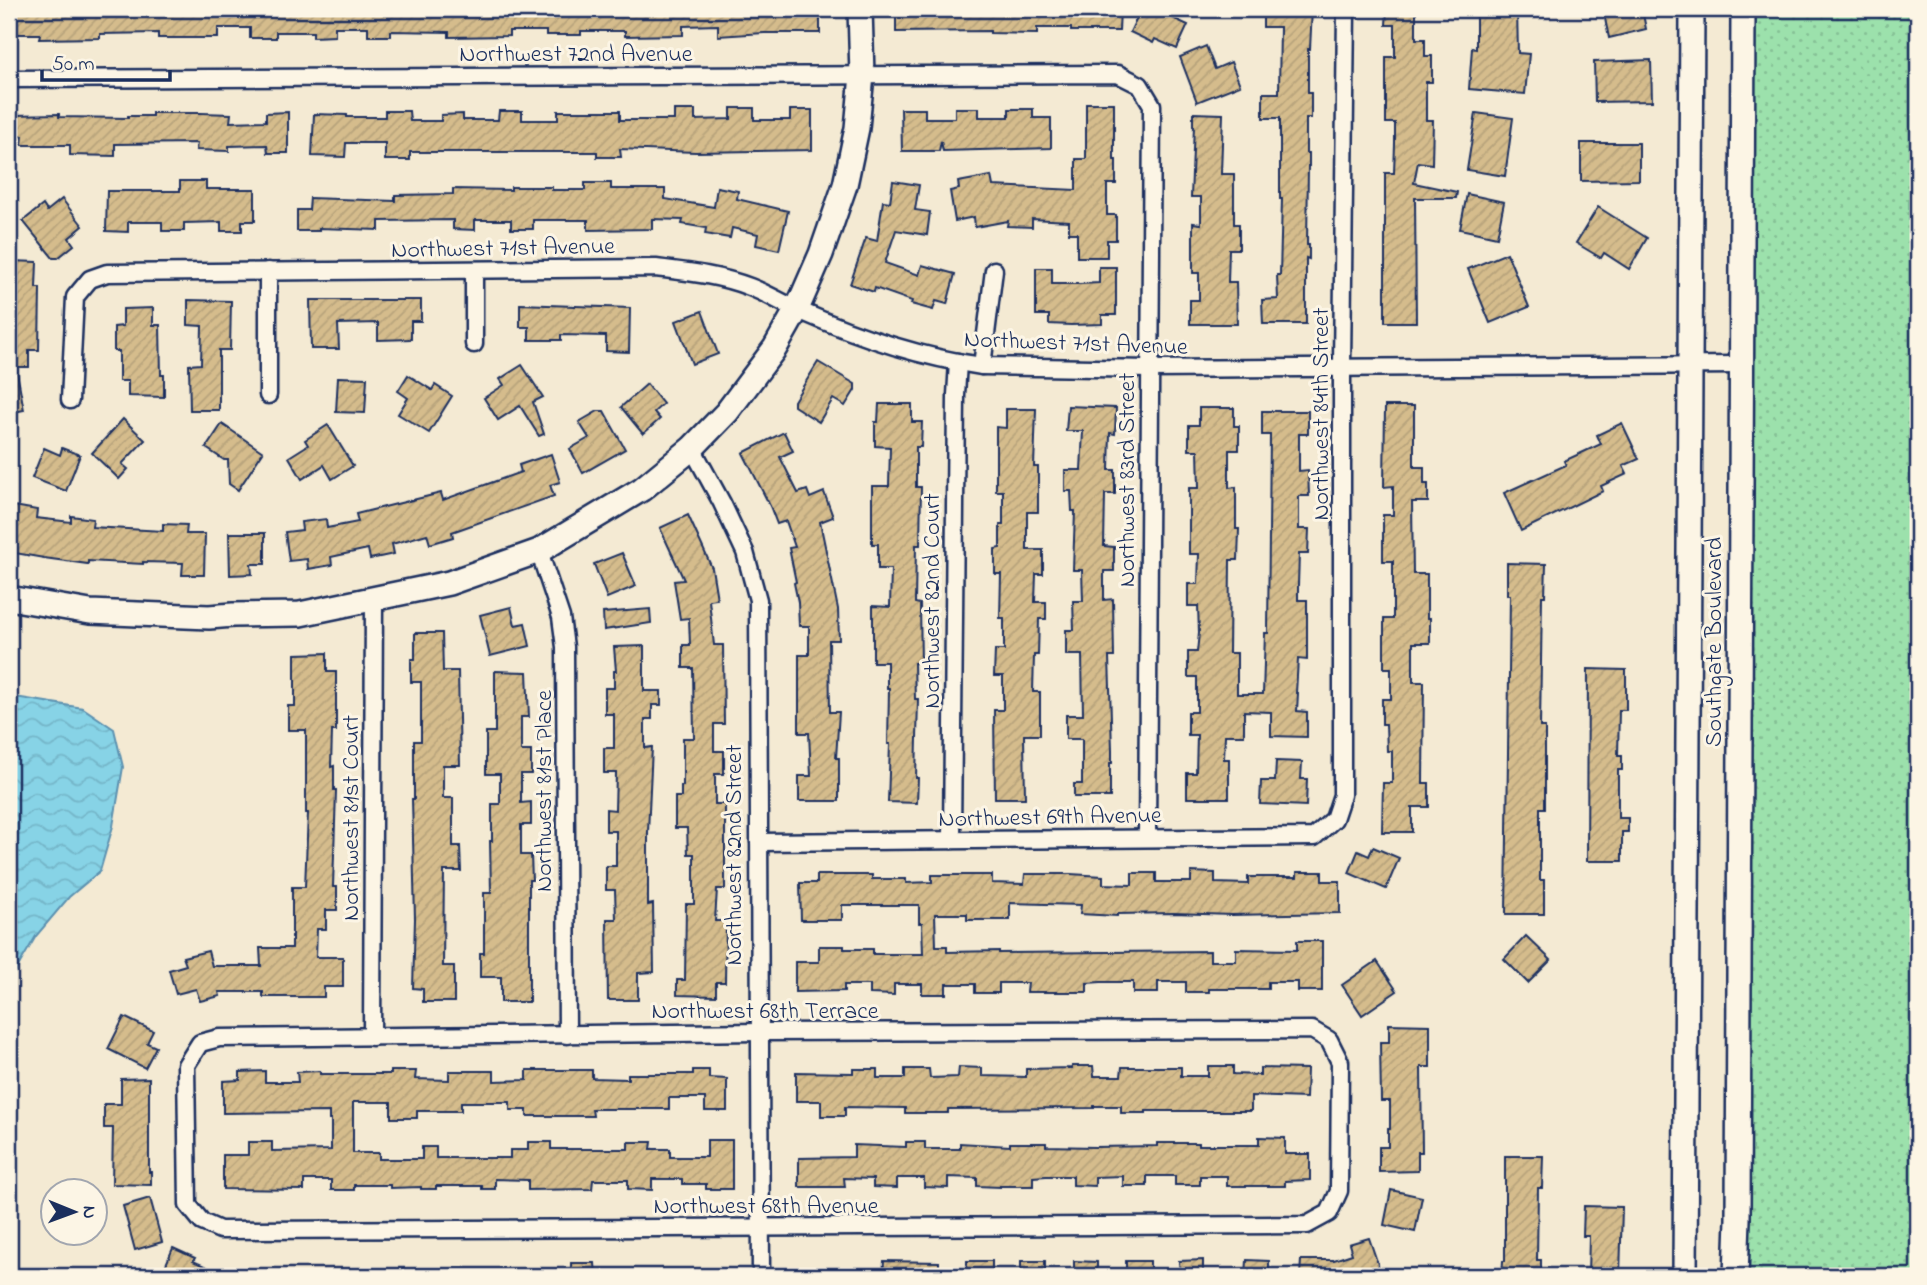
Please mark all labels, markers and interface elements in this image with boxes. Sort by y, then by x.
scale bar [42,38,170,82]
street label: Northwest 72nd Avenue [459,38,693,73]
text: 50 m [52,50,95,80]
street label: Northwest 71st Avenue [391,230,616,269]
street label: Northwest 84th Street [1305,307,1340,521]
street label: Northwest 71st Avenue [963,323,1189,366]
street label: Northwest 83rd Street [1111,373,1146,587]
street label: Northwest 82nd Court [916,493,951,709]
street label: Southgate Boulevard [1698,537,1733,747]
street label: Northwest 81st Place [528,690,563,892]
street label: Northwest 81st Court [335,715,370,921]
street label: Northwest 82nd Street [718,744,753,966]
street label: Northwest 69th Avenue [938,799,1162,838]
street label: Northwest 68th Terrace [651,995,879,1030]
north arrow [38,1176,108,1246]
street label: Northwest 68th Avenue [653,1190,879,1225]
text: N [75,1206,102,1219]

